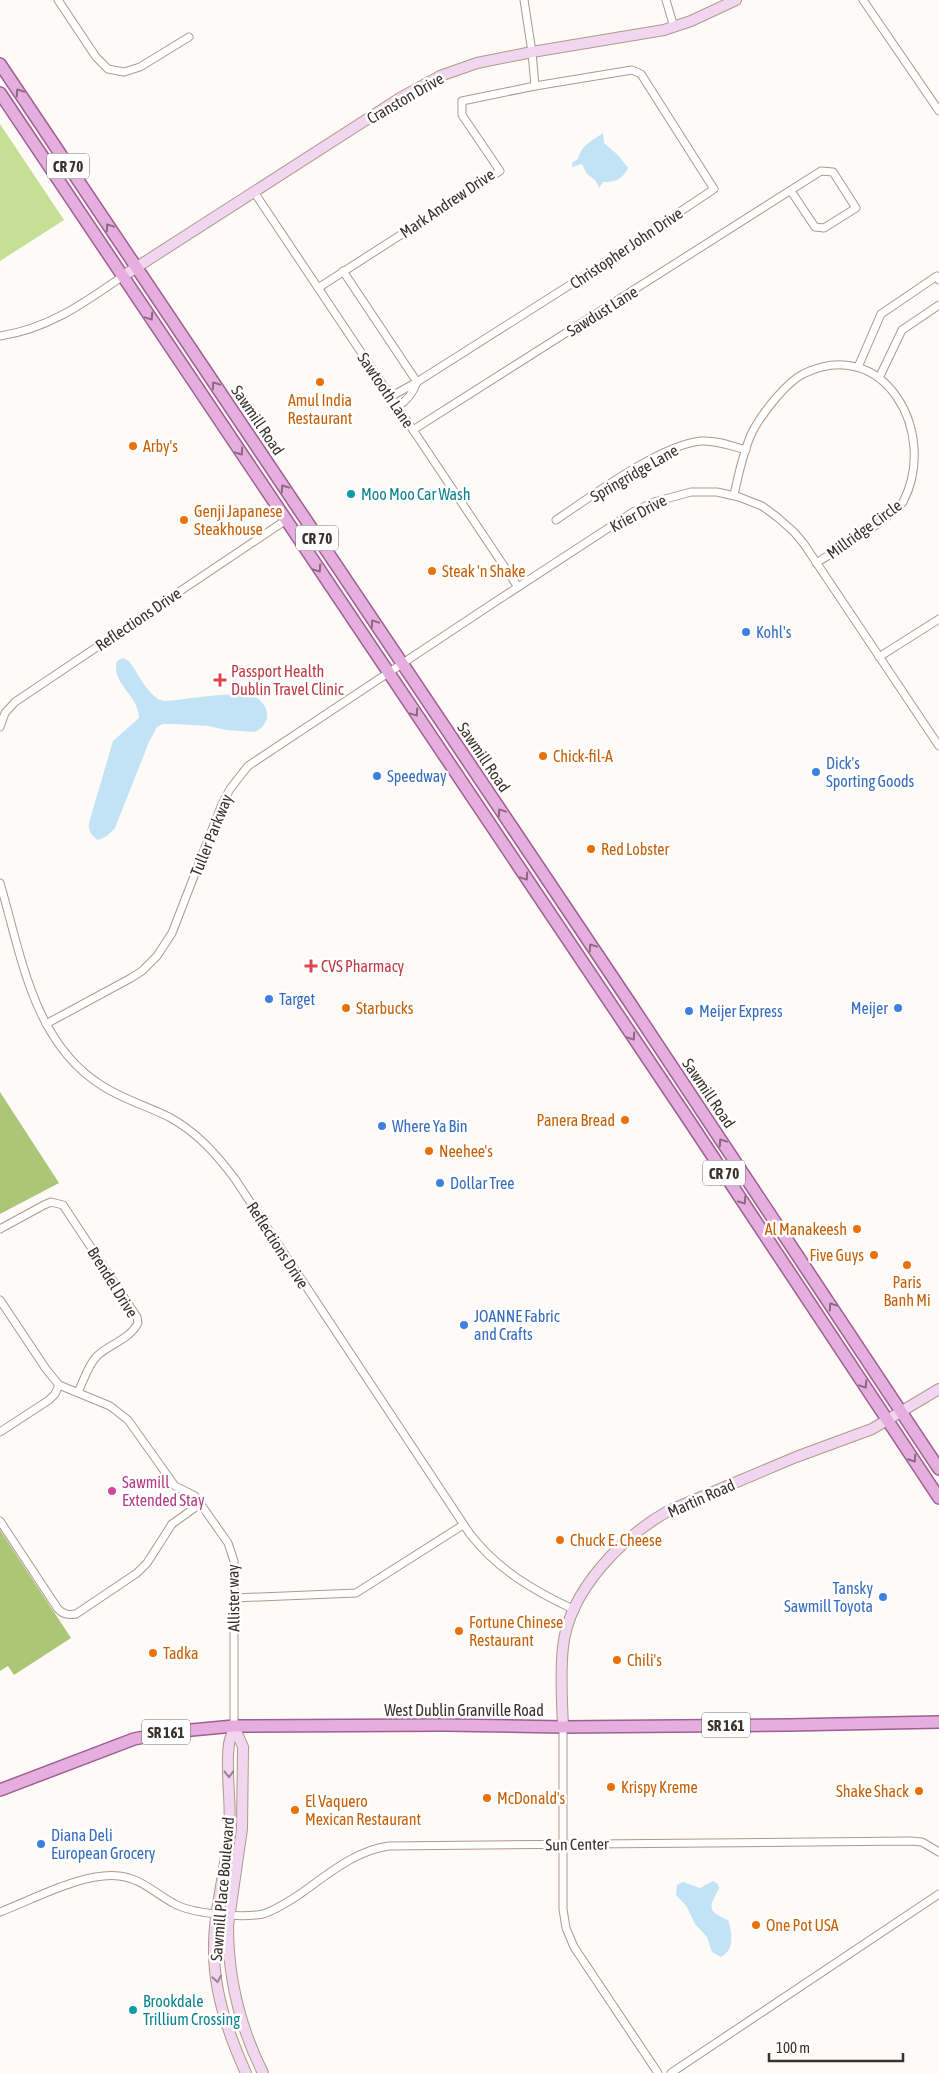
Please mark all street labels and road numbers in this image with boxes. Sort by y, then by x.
street label: Cranston Drive [364,69,446,127]
road number: CR 70 [47,154,89,178]
street label: Mark Andrew Drive [396,165,498,241]
street label: Christopher John Drive [566,204,686,293]
street label: Sawdust Lane [563,282,641,340]
street label: Sawtooth Lane [354,349,418,431]
street label: Sawmill Road [228,382,288,458]
street label: Springridge Lane [587,441,681,506]
street label: Krier Drive [607,491,669,535]
street label: Millridge Circle [823,496,905,563]
road number: CR 70 [296,526,338,550]
street label: Reflections Drive [92,584,184,654]
street label: Sawmill Road [454,719,514,795]
street label: Tuller Parkway [186,791,237,879]
street label: Sawmill Road [679,1055,739,1131]
road number: CR 70 [703,1160,745,1186]
street label: Reflections Drive [243,1198,313,1292]
street label: Brendel Drive [84,1243,142,1321]
street label: Martin Road [665,1475,737,1521]
street label: Allister way [223,1564,244,1632]
street label: West Dublin Granville Road [384,1701,544,1719]
road number: SR 161 [702,1712,750,1738]
road number: SR 161 [142,1720,190,1744]
street label: Sawmill Place Boulevard [207,1816,237,1962]
street label: Sun Center [545,1834,609,1854]

